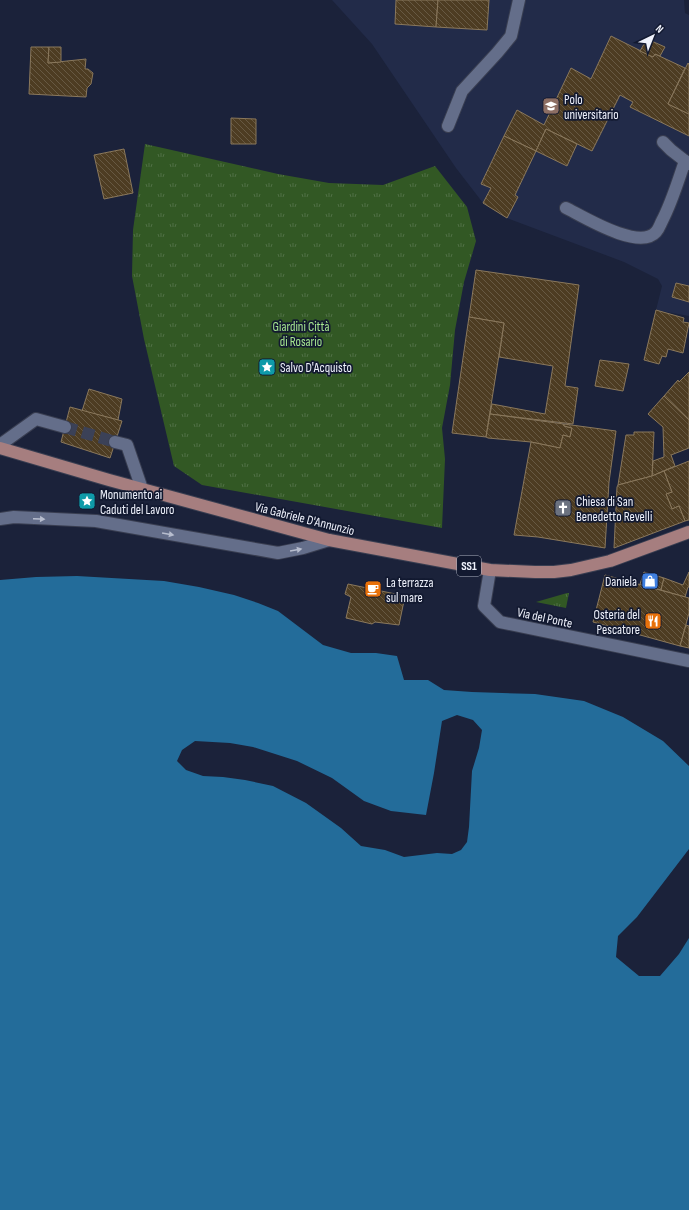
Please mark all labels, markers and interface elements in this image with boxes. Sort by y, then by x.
north arrow [633,16,673,56]
text: N [653,22,666,36]
place label: Polo universitario [564,92,619,123]
school or university icon: Polo universitario [541,96,561,116]
park label: Giardini Città di Rosario [273,319,329,350]
place icon: Salvo D'Acquisto [257,357,277,377]
place label: Salvo D'Acquisto [280,360,352,376]
place label: Monumento ai Caduti del Lavoro [100,487,175,518]
place icon: Monumento ai Caduti del Lavoro [77,491,97,511]
place label: Chiesa di San Benedetto Revelli [576,494,652,525]
church icon: Chiesa di San Benedetto Revelli [553,498,573,518]
street label: Via Gabriele D'Annunzio [253,499,356,539]
one-way arrow [33,515,45,522]
one-way arrow [162,531,174,537]
one-way arrow [290,546,302,552]
road number: SS1 [457,556,481,576]
shop icon: Daniela [640,571,660,591]
place label: Daniela [605,574,637,590]
place label: La terrazza sul mare [386,575,434,606]
cafe icon: La terrazza sul mare [363,579,383,599]
street label: Via del Ponte [516,604,574,632]
place label: Osteria del Pescatore [594,607,640,638]
restaurant icon: Osteria del Pescatore [643,611,663,631]

